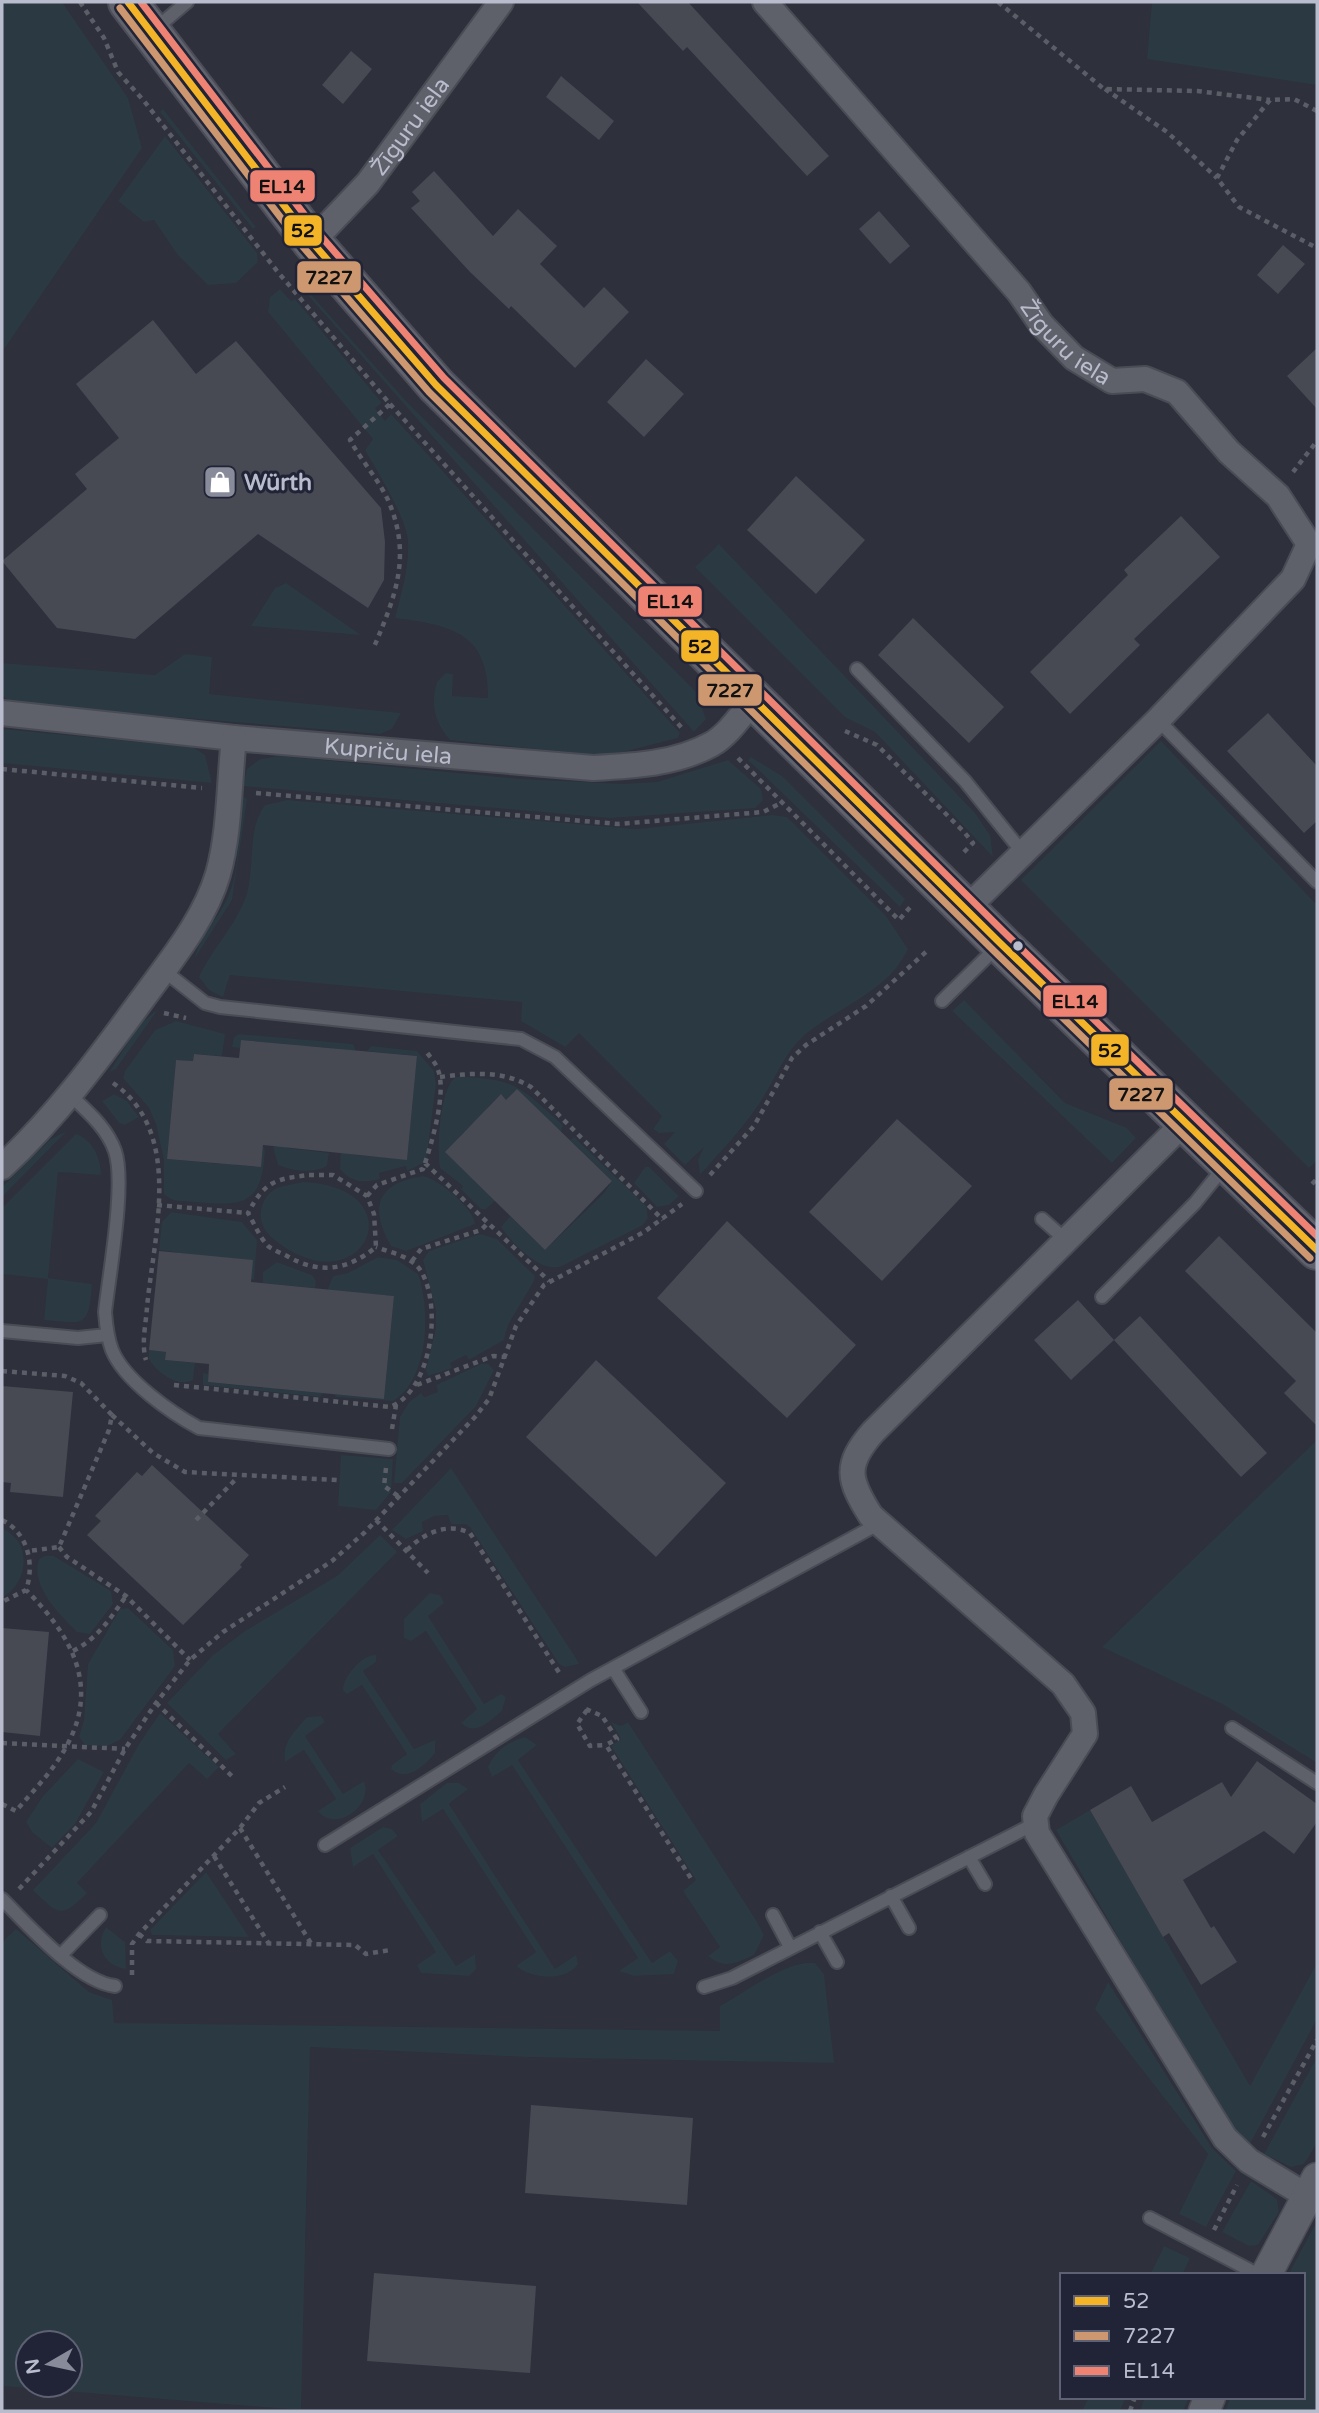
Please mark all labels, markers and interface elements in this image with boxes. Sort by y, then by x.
street label: Žīguru iela [365,72,456,181]
line badge: EL14 [249,169,316,203]
text: EL14 [259,176,306,198]
line badge: 52 [283,214,323,247]
text: 52 [291,220,315,242]
line badge: 7227 [296,260,362,294]
text: 7227 [305,267,353,289]
street label: Žīguru iela [1013,294,1116,392]
shop icon: Würth [201,463,239,501]
place label: Würth [244,469,312,497]
line badge: EL14 [637,585,703,618]
text: EL14 [647,591,694,613]
line badge: 52 [680,629,720,663]
text: 52 [688,636,712,658]
line badge: 7227 [697,673,763,707]
text: 7227 [706,680,754,702]
street label: Kupriču iela [323,733,453,771]
unlabelled marker [1011,939,1025,953]
line badge: EL14 [1042,984,1108,1018]
text: EL14 [1052,991,1099,1013]
line badge: 52 [1090,1033,1130,1067]
text: 52 [1098,1040,1122,1062]
line badge: 7227 [1108,1077,1174,1111]
text: 7227 [1117,1084,1165,1106]
legend [1060,2273,1305,2399]
text: 52 [1123,2289,1149,2314]
text: 7227 [1123,2324,1176,2349]
north arrow [14,2329,84,2399]
text: N [21,2357,45,2376]
text: EL14 [1123,2359,1175,2384]

